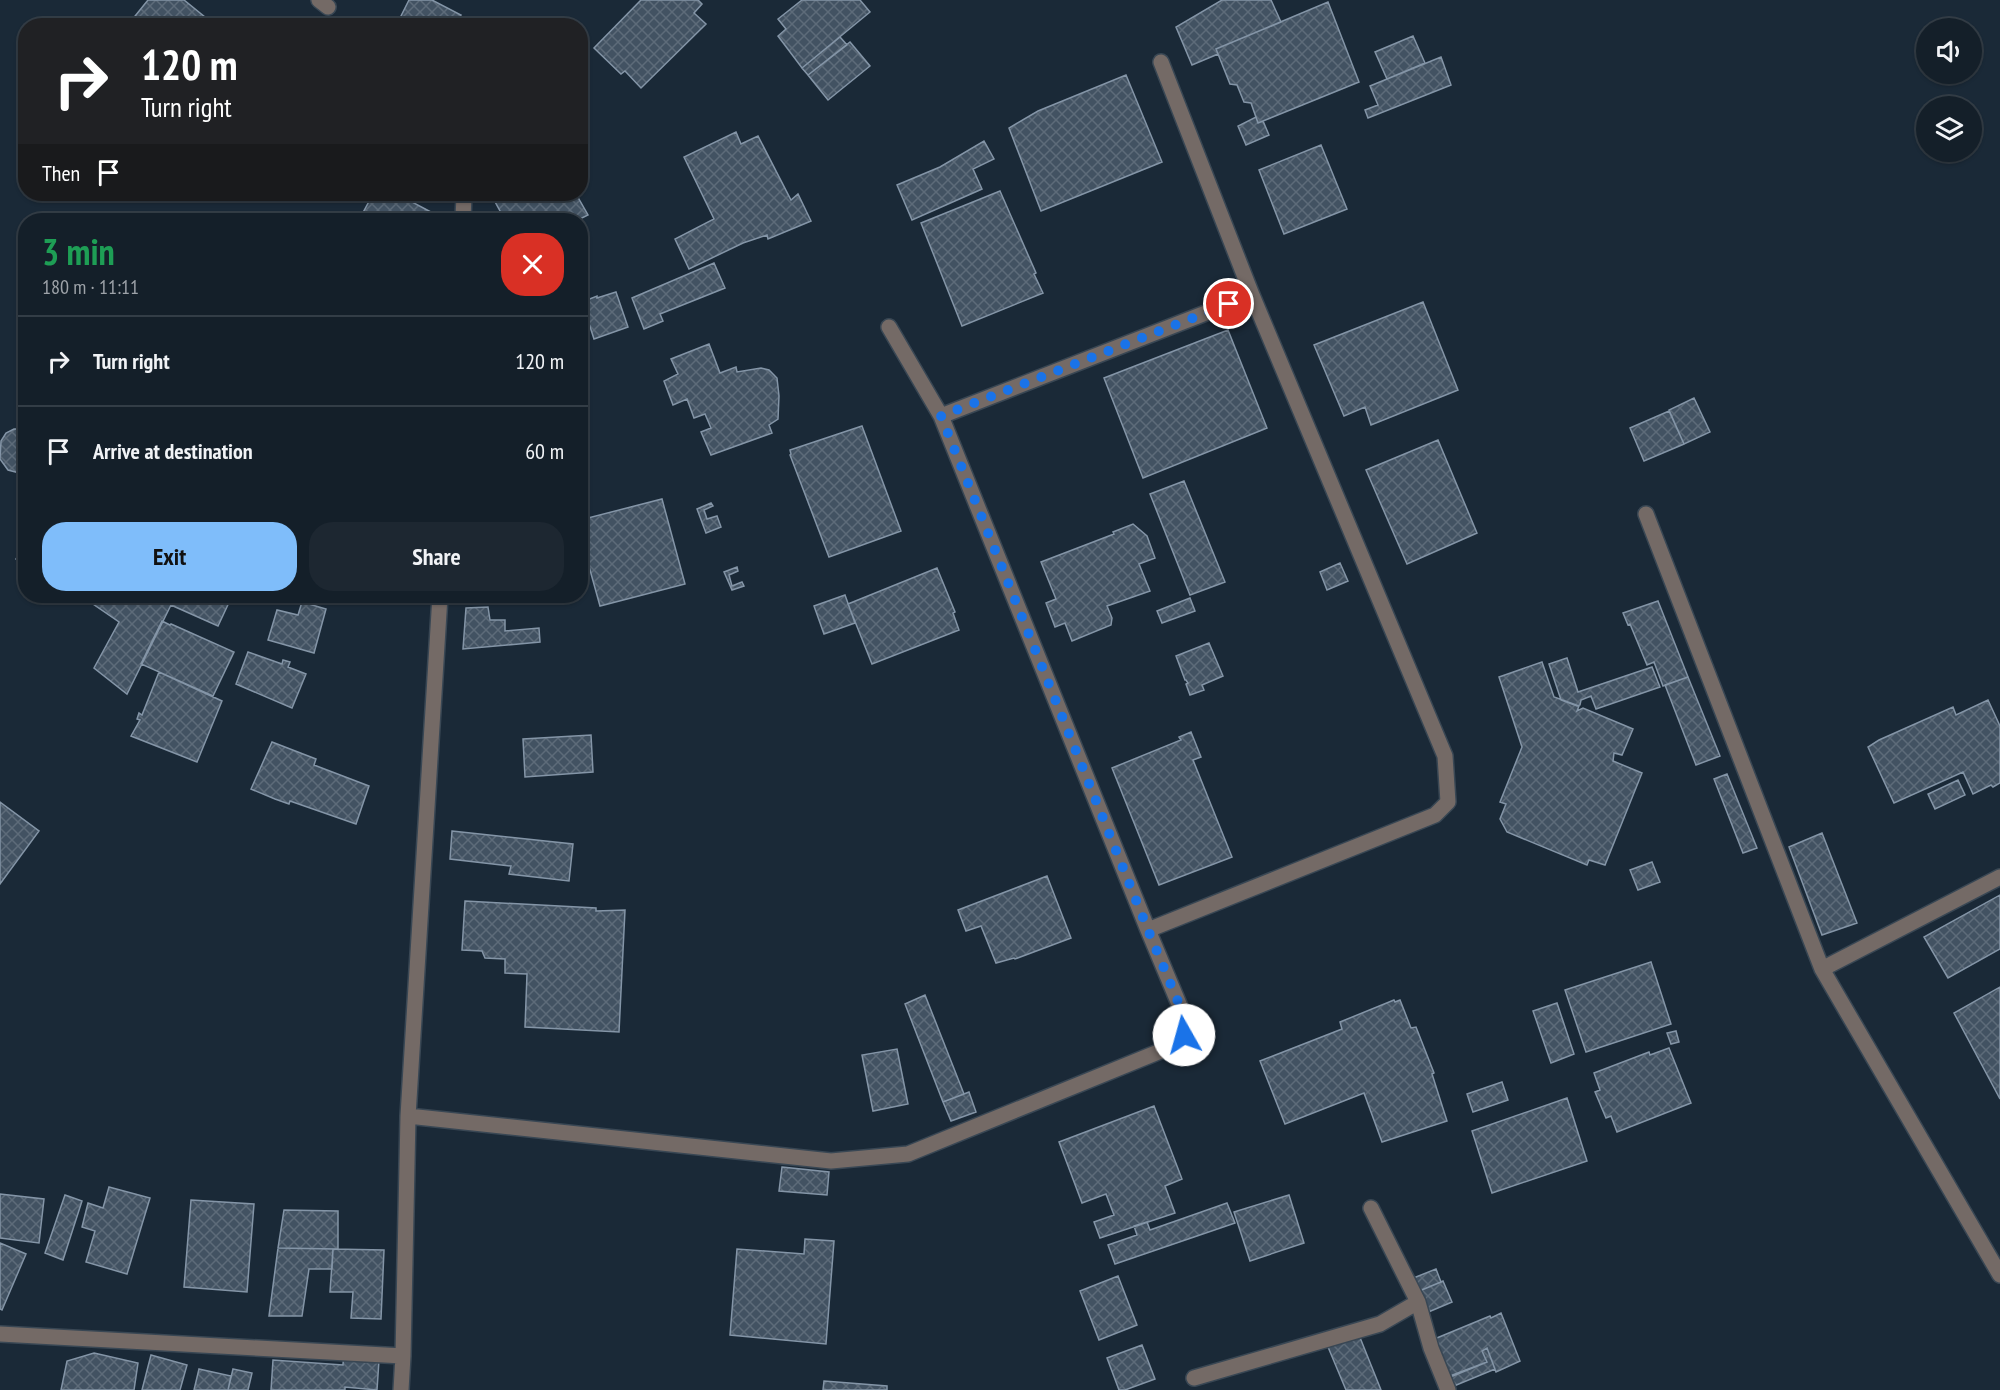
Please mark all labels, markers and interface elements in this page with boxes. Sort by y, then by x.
map controls [1916,18,1982,162]
button: sound [1916,18,1982,84]
text: 120 m [141,37,238,92]
icon: right [42,42,120,120]
text: Turn right [141,90,232,124]
button: layers [1916,96,1982,162]
icon: arrive [92,156,125,189]
text: Then [42,159,80,187]
text: 3 min [42,228,115,275]
button: close [501,233,564,296]
text: 180 m · 11:11 [42,274,139,300]
pin [1203,278,1254,329]
icon: arrive [1212,287,1245,320]
icon: right [42,345,75,378]
text: Turn right [93,347,170,375]
text: 120 m [515,347,564,375]
icon: arrive [42,435,75,468]
text: Arrive at destination [93,437,253,465]
text: 60 m [525,437,564,465]
button: Exit [42,522,297,591]
button: Share [309,522,564,591]
position arrow [1152,1003,1216,1067]

